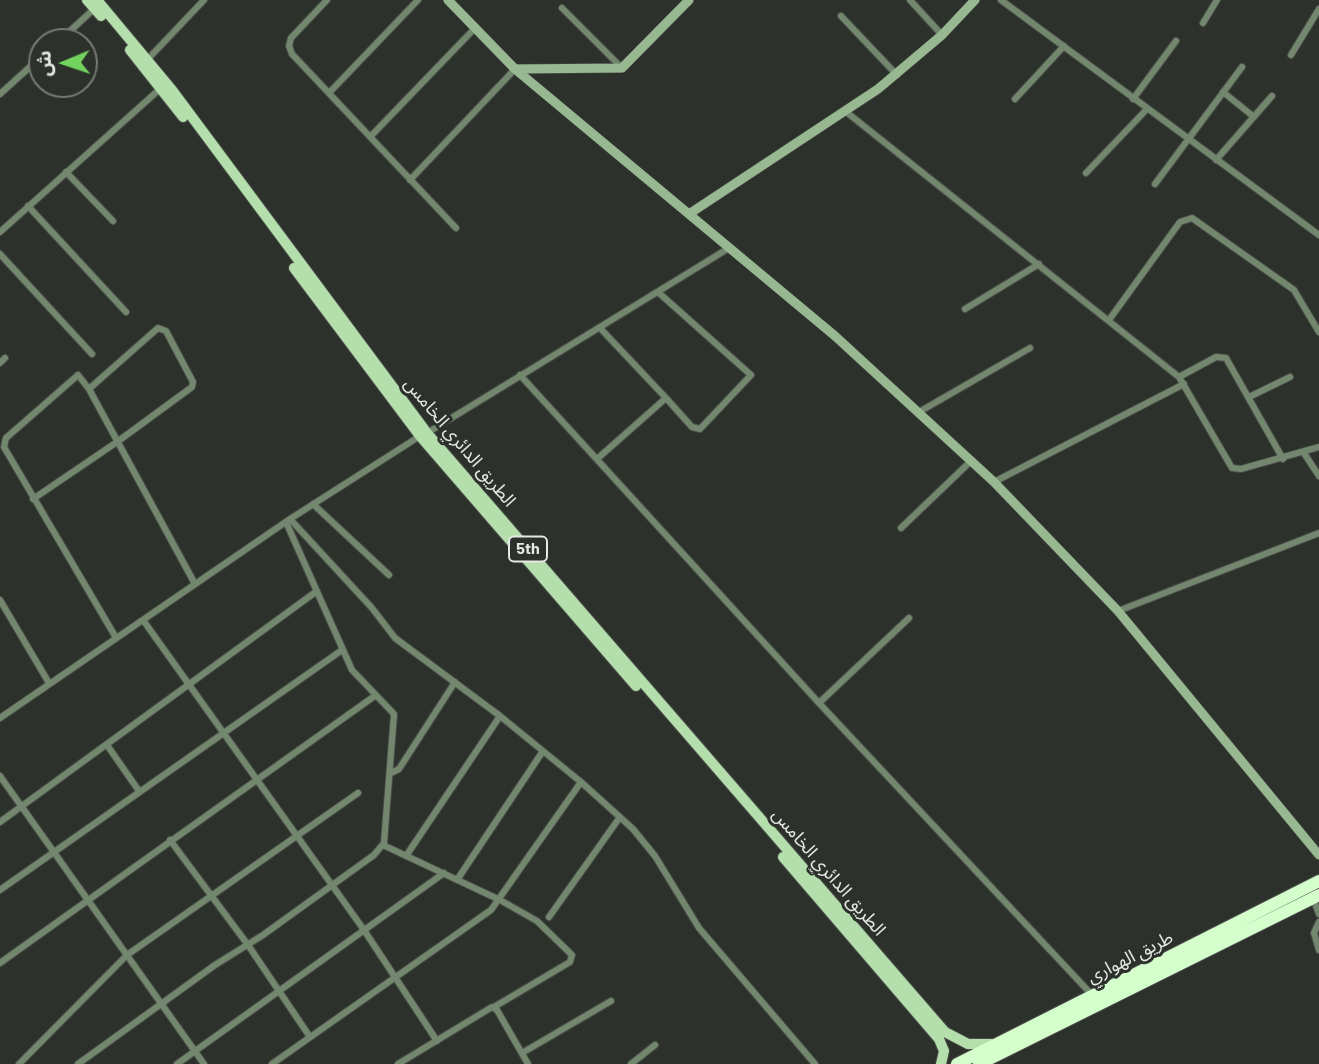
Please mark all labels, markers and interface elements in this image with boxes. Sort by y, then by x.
north arrow [28,28,98,98]
text: ش [32,50,55,77]
street label: الطريق الدائري الخامس [400,373,520,511]
road number: 5th [509,536,547,562]
street label: الطريق الدائري الخامس [768,804,890,940]
street label: طريق الهواري [1083,926,1177,988]

